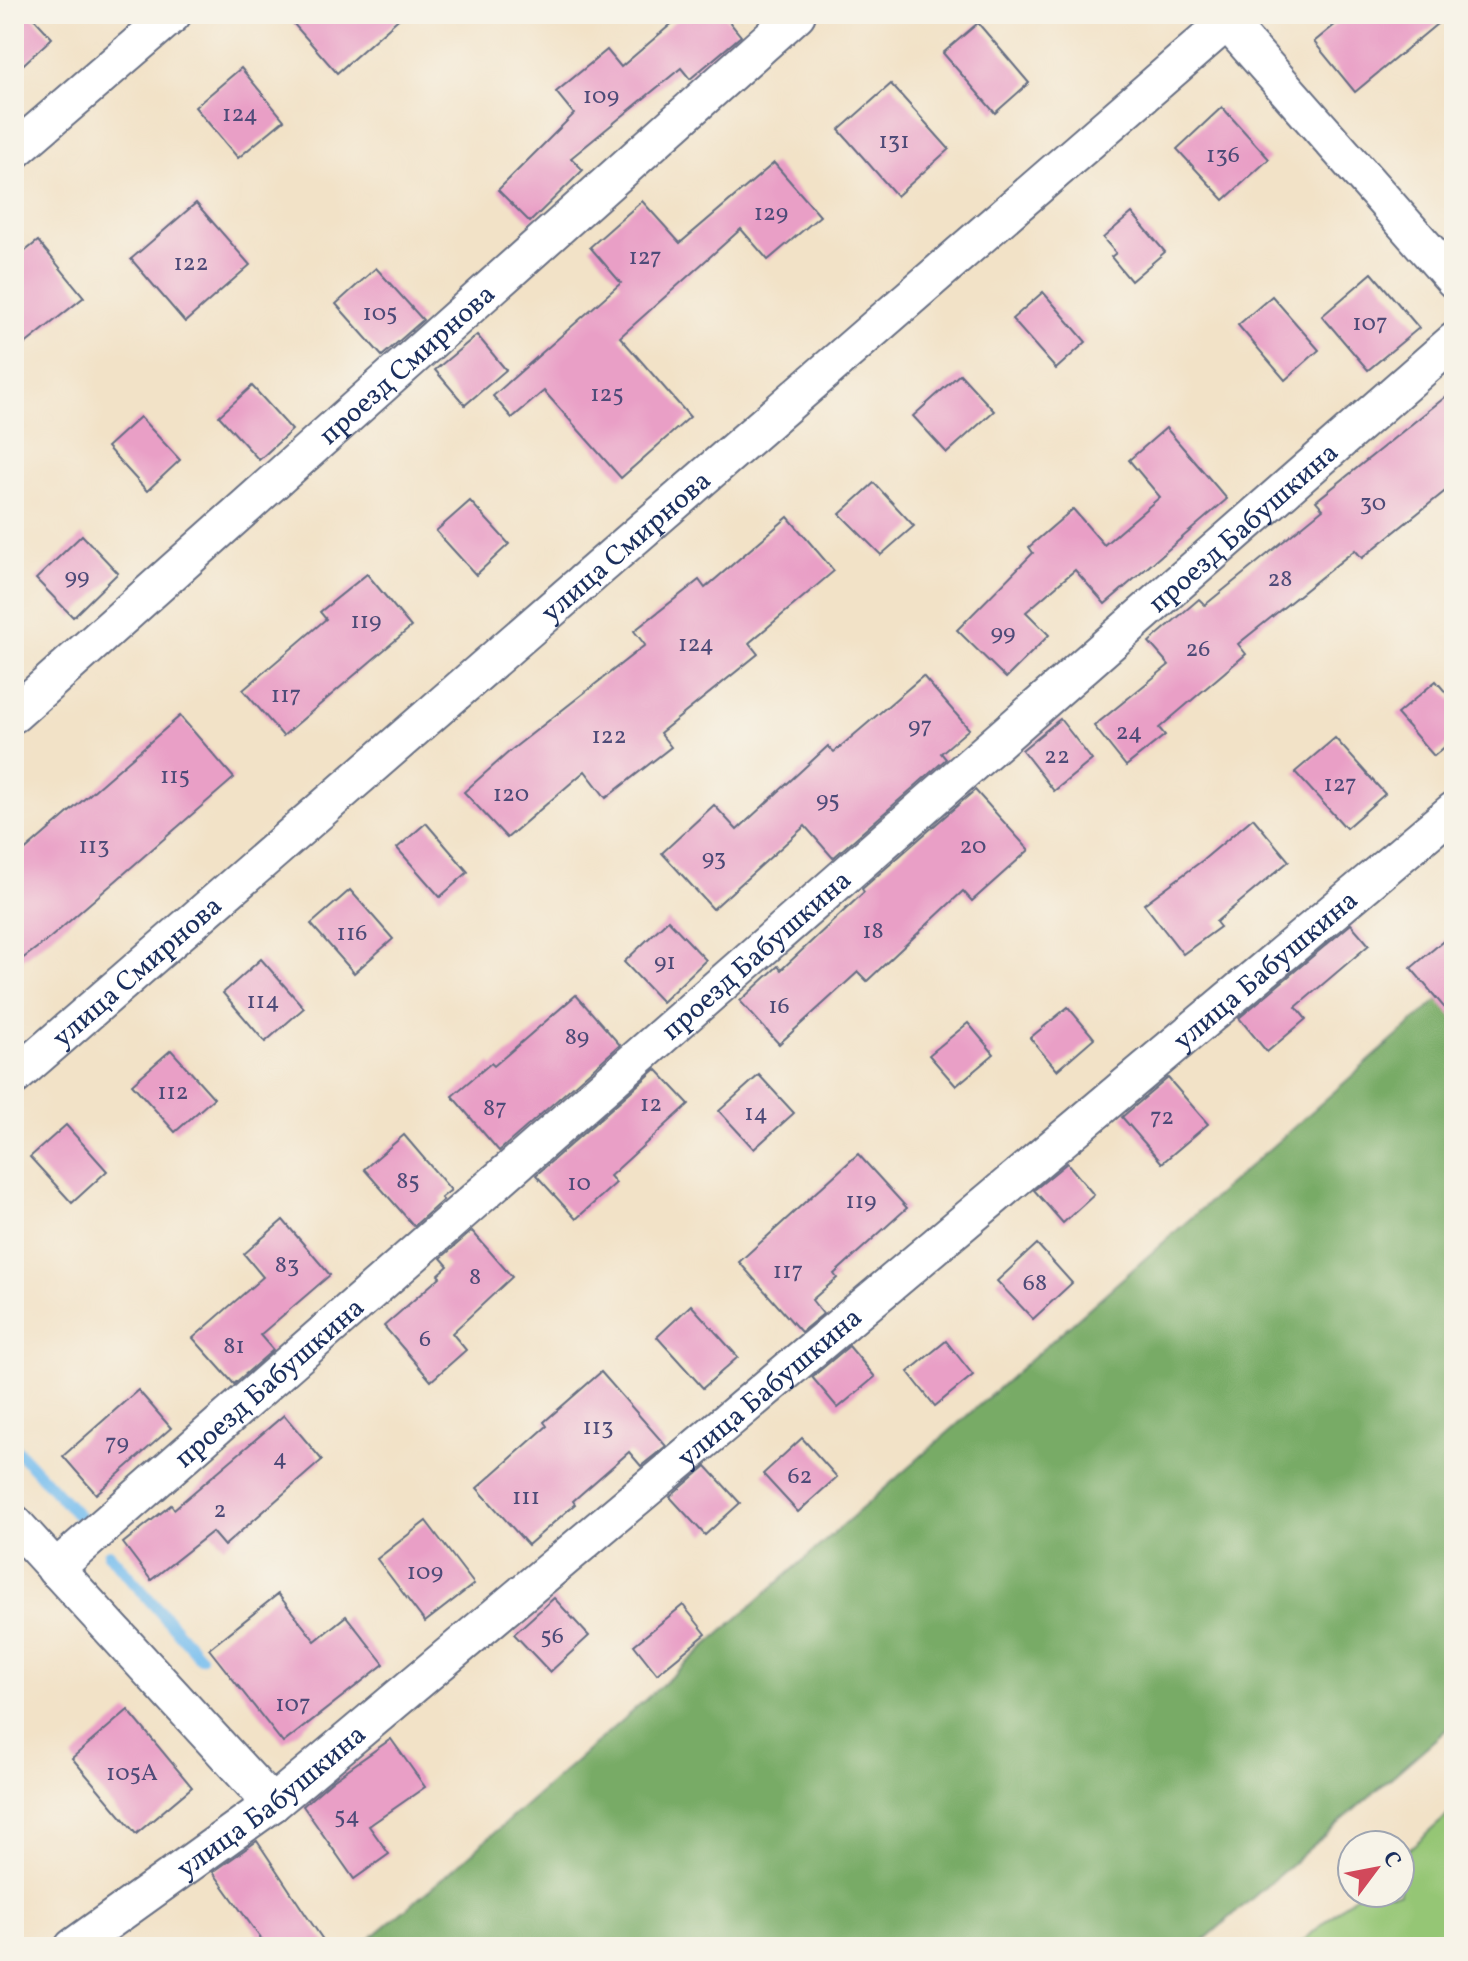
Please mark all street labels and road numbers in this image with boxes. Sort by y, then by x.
street label: проезд Смирнова [311,276,505,455]
street label: проезд Бабушкина [1141,434,1348,623]
street label: улица Смирнова [533,462,720,632]
street label: проезд Бабушкина [654,862,861,1050]
street label: улица Бабушкина [1165,882,1367,1060]
street label: улица Смирнова [44,888,232,1058]
street label: проезд Бабушкина [167,1289,374,1478]
street label: улица Бабушкина [669,1299,871,1477]
street label: улица Бабушкина [169,1716,375,1889]

